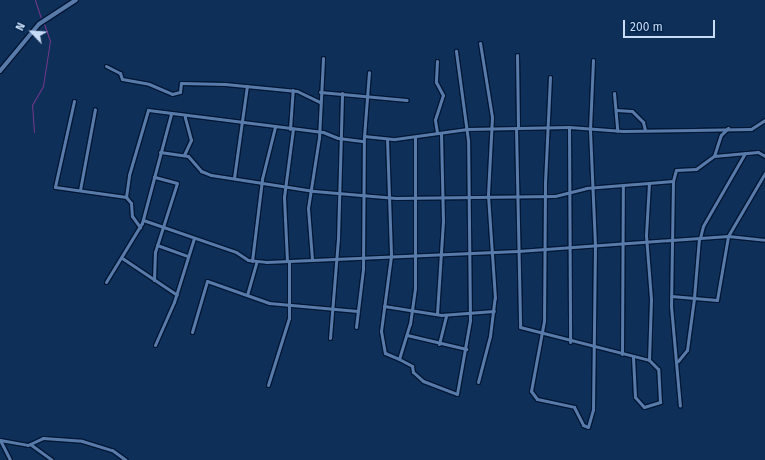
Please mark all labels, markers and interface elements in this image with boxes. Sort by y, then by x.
north arrow [12,12,52,52]
scale bar [625,12,717,38]
text: 200 m [630,20,663,34]
text: N [13,21,28,33]

